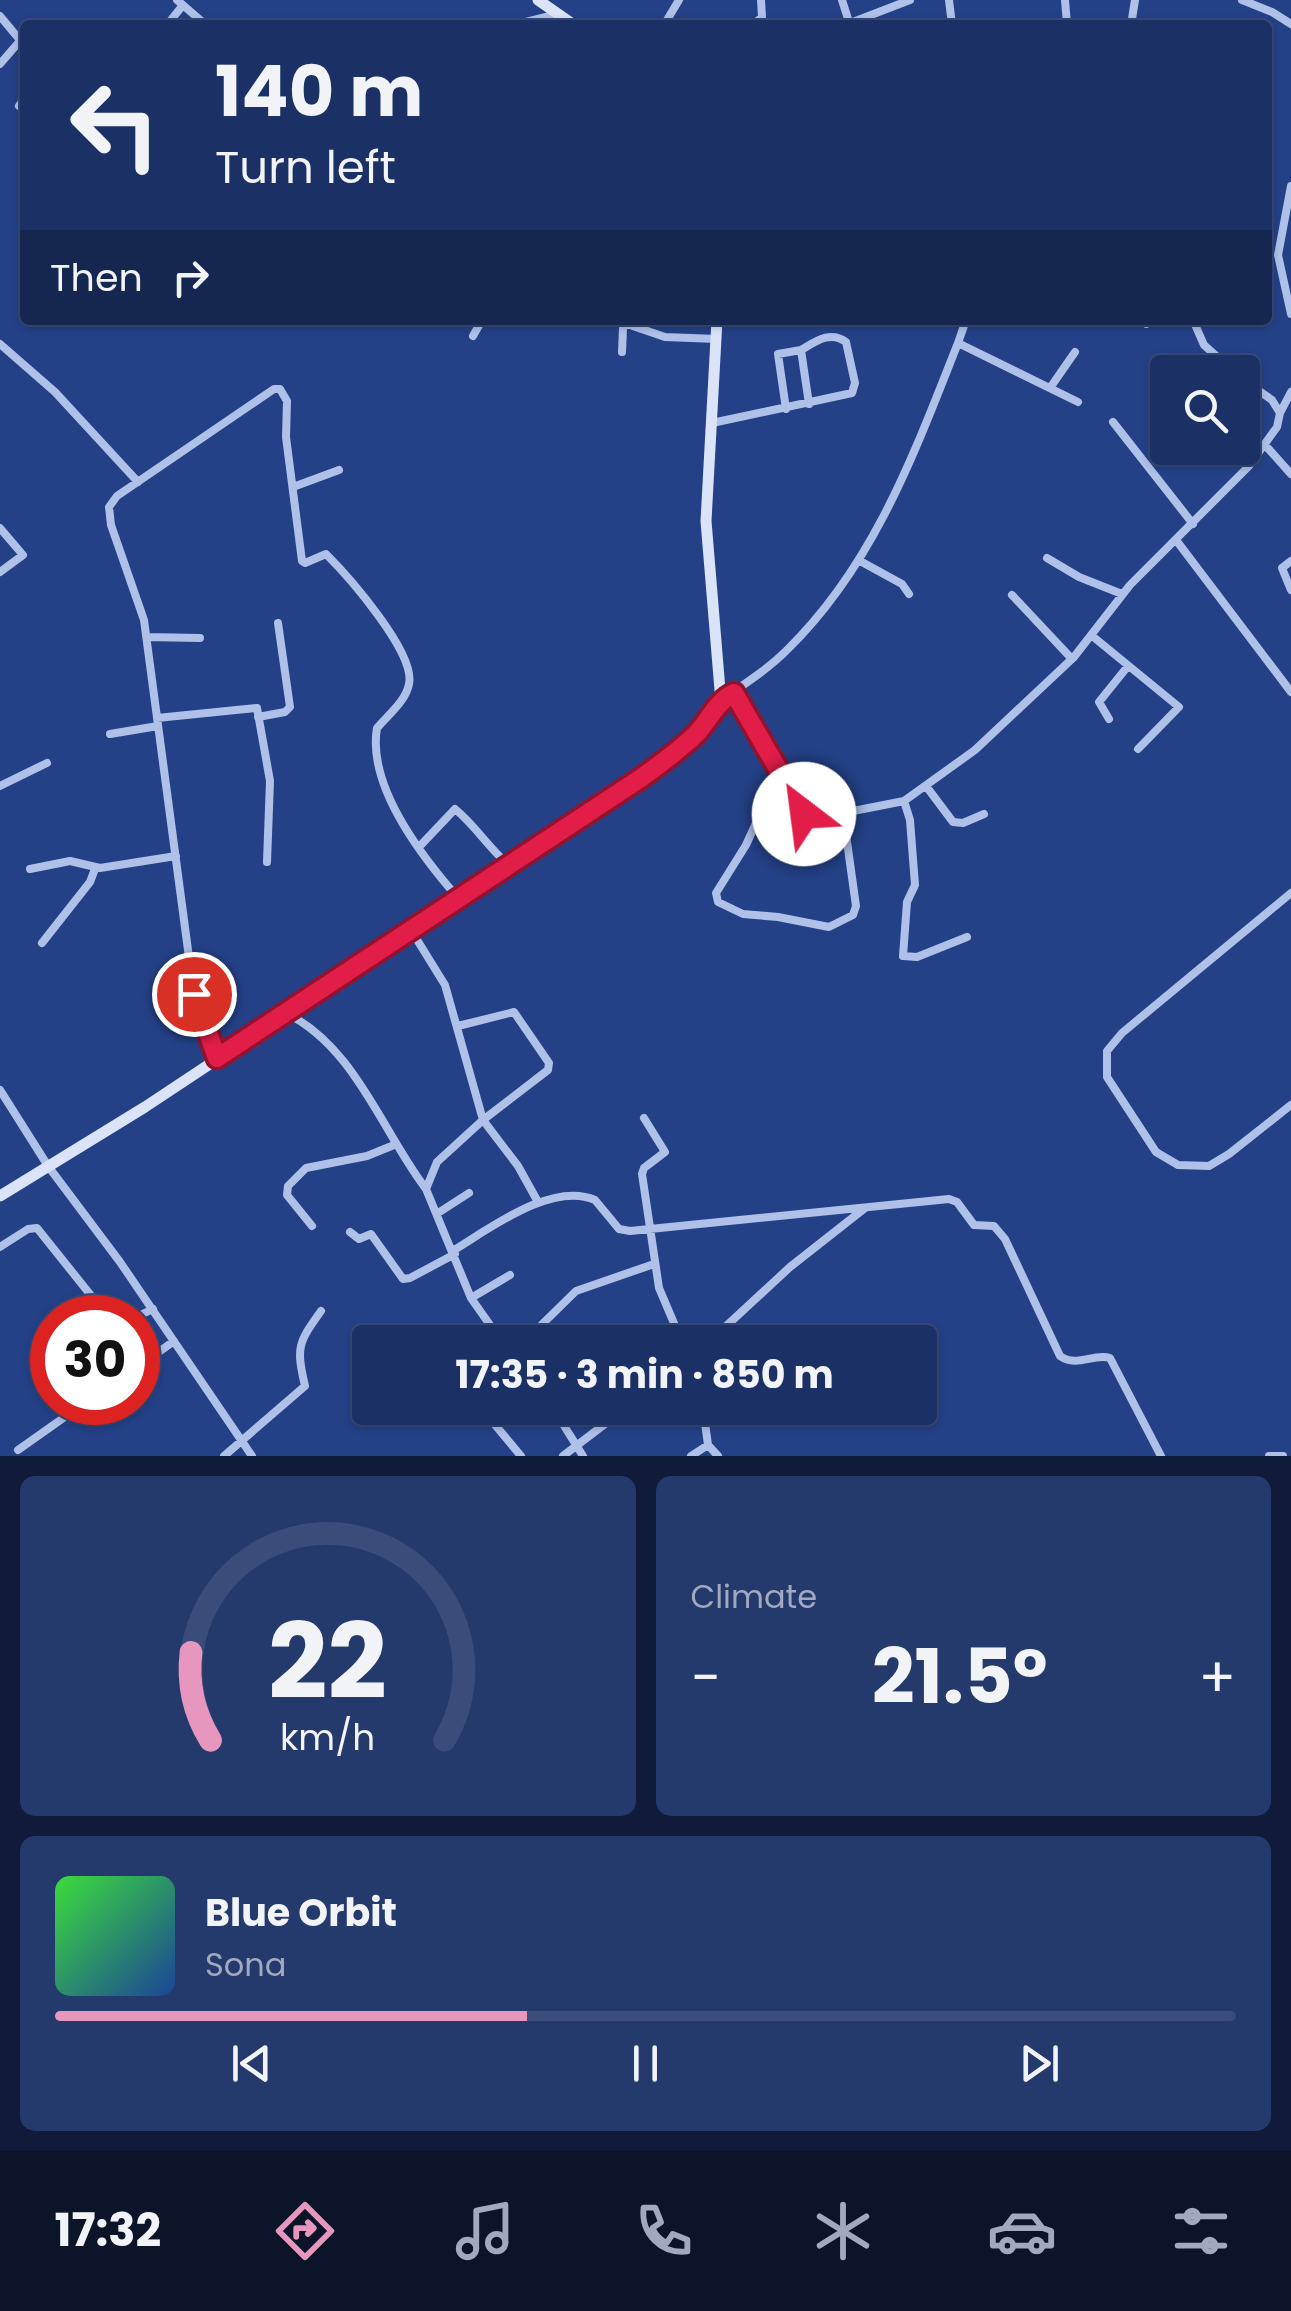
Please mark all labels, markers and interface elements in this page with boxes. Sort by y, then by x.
text: 140 m [215,42,423,141]
icon: left [50,60,180,190]
text: Turn left [215,136,396,199]
icon: right [163,250,218,305]
text: Then [50,251,143,304]
map controls [1150,355,1260,465]
button: search [1150,355,1260,465]
position arrow [752,762,856,866]
pin [152,952,237,1037]
icon: arrive [167,967,222,1022]
speed limit sign: 30 [30,1295,160,1425]
text: 17:35 · 3 min · 850 m [455,1348,834,1401]
text: Climate [691,1574,817,1619]
text: 22 [268,1589,387,1734]
text: 21.5° [872,1624,1047,1729]
text: − [691,1639,721,1716]
text: + [1198,1639,1236,1716]
text: km/h [280,1712,375,1763]
text: Blue Orbit [205,1886,397,1939]
text: Sona [205,1942,286,1987]
icon: previous [224,2036,279,2091]
icon: pause [618,2036,673,2091]
icon: next [1012,2036,1067,2091]
icon: directions [270,2196,340,2266]
icon: music [450,2196,520,2266]
icon: phone [629,2196,699,2266]
icon: climate [808,2196,878,2266]
icon: car [987,2196,1057,2266]
icon: filters [1166,2196,1236,2266]
text: 17:32 [55,2199,161,2262]

